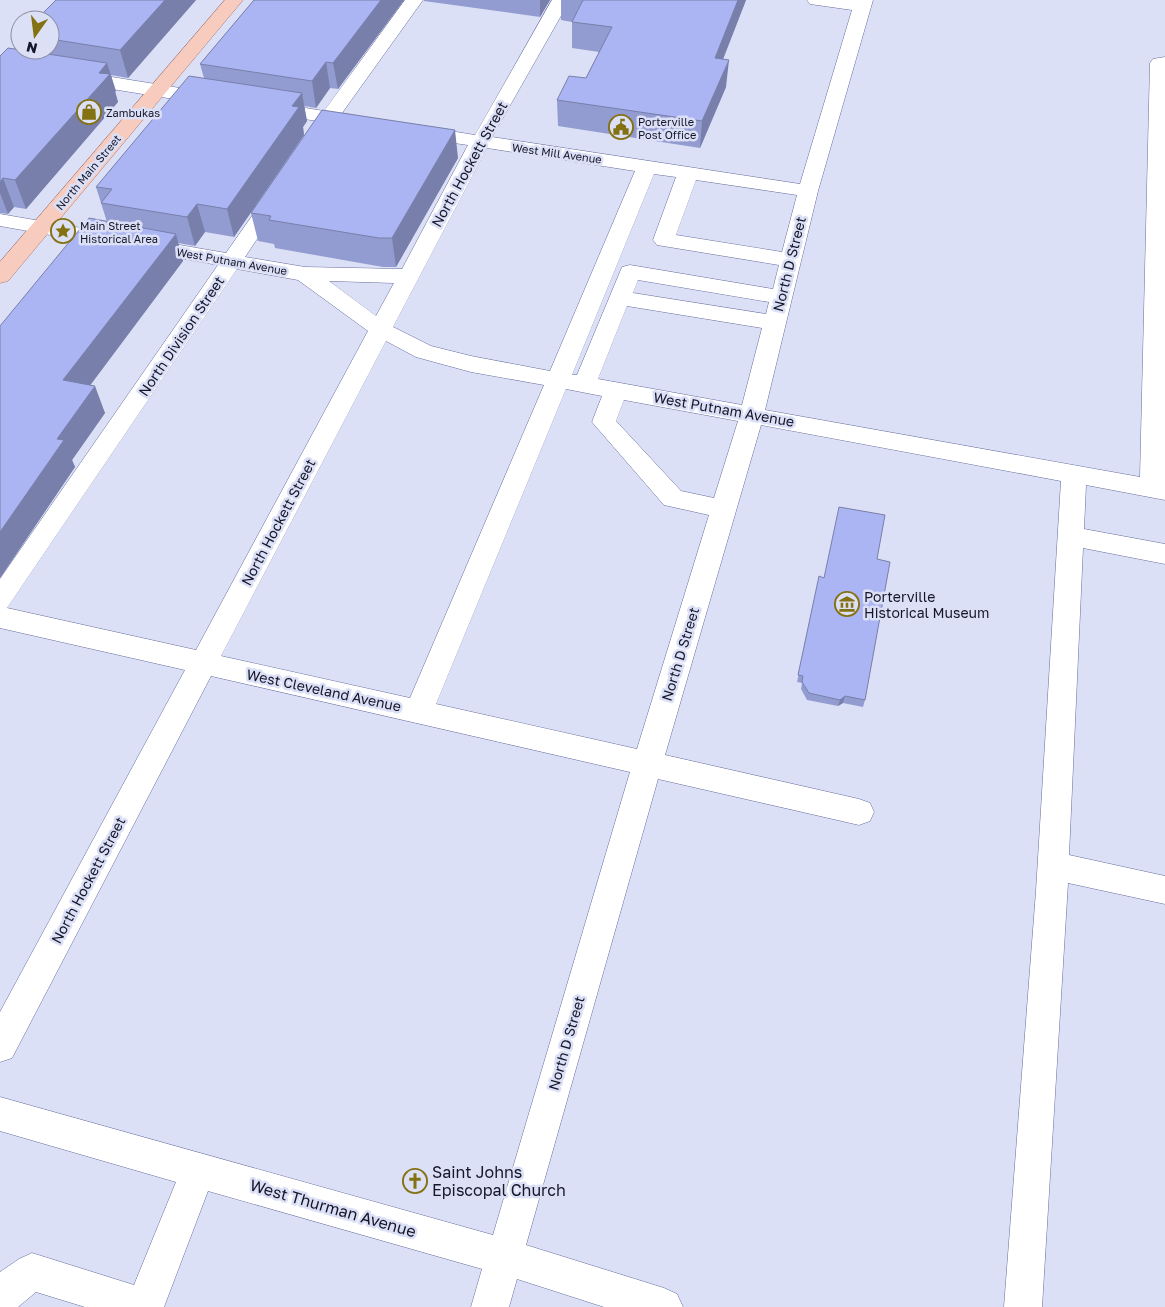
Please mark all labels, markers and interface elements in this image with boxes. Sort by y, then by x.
north arrow [10,10,60,60]
text: N [25,39,39,58]
street label: North Hockett Street [427,98,511,230]
shop icon: Zambukas [76,99,102,125]
place label: Zambukas [106,106,160,119]
public building icon: Porterville Post Office [608,114,634,140]
place label: Porterville Post Office [638,115,696,141]
street label: North Main Street [53,132,123,212]
street label: West Mill Avenue [511,140,603,166]
street label: North D Street [769,215,809,313]
place icon: Main Street Historical Area [50,218,76,244]
place label: Main Street Historical Area [80,219,158,245]
street label: West Putnam Avenue [176,245,288,277]
street label: North Division Street [135,273,227,399]
street label: West Putnam Avenue [652,388,796,430]
street label: North Hockett Street [237,456,319,588]
place label: Porterville Historical Museum [864,588,989,621]
museum icon: Porterville Historical Museum [834,591,860,617]
street label: North D Street [658,605,702,703]
street label: West Cleveland Avenue [245,665,403,715]
street label: North Hockett Street [47,814,129,946]
street label: North D Street [544,994,588,1092]
place label: Saint Johns Episcopal Church [432,1162,566,1200]
church icon: Saint Johns Episcopal Church [402,1168,428,1194]
street label: West Thurman Avenue [248,1175,418,1241]

